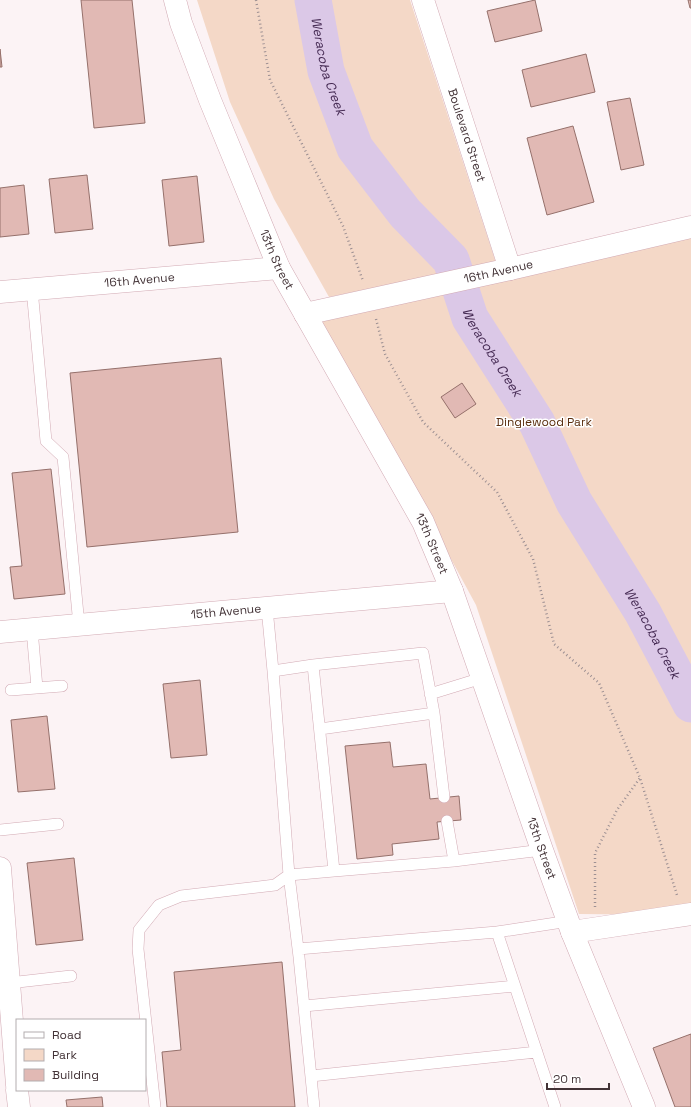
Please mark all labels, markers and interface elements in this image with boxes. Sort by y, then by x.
water label: Weracoba Creek [307,16,351,120]
street label: Boulevard Street [444,86,489,184]
street label: 13th Street [256,227,298,293]
street label: 16th Avenue [462,256,535,287]
street label: 16th Avenue [104,269,175,291]
water label: Weracoba Creek [458,306,527,402]
park label: Dinglewood Park [496,414,593,430]
street label: 13th Street [412,510,452,577]
water label: Weracoba Creek [620,585,685,683]
street label: 15th Avenue [190,600,262,623]
street label: 13th Street [523,815,560,882]
legend [16,1019,146,1091]
text: Road [52,1027,81,1043]
text: Park [52,1047,77,1063]
scale bar [547,1065,609,1091]
text: Building [52,1067,99,1083]
text: 20 m [553,1071,581,1087]

